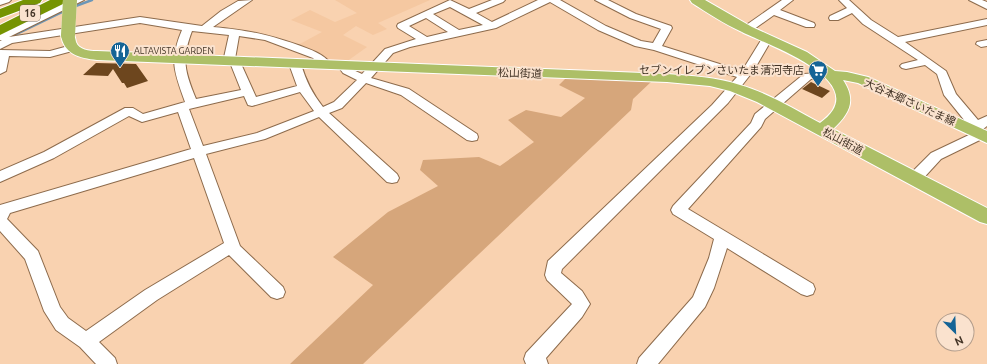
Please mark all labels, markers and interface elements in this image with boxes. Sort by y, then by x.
road number: 16 [20,5,40,21]
restaurant icon: ALTAVISTA GARDEN [109,40,131,68]
place label: ALTAVISTA GARDEN [134,46,214,56]
supermarket icon: セブンイレブンさいたま清河寺店 [807,59,829,87]
place label: セブンイレブンさいたま清河寺店 [639,64,804,76]
street label: 松山街道 [498,66,542,80]
street label: 大谷本郷さいたま線 [862,76,958,128]
street label: 松山街道 [821,125,865,157]
north arrow [935,312,975,352]
text: N [953,334,965,348]

